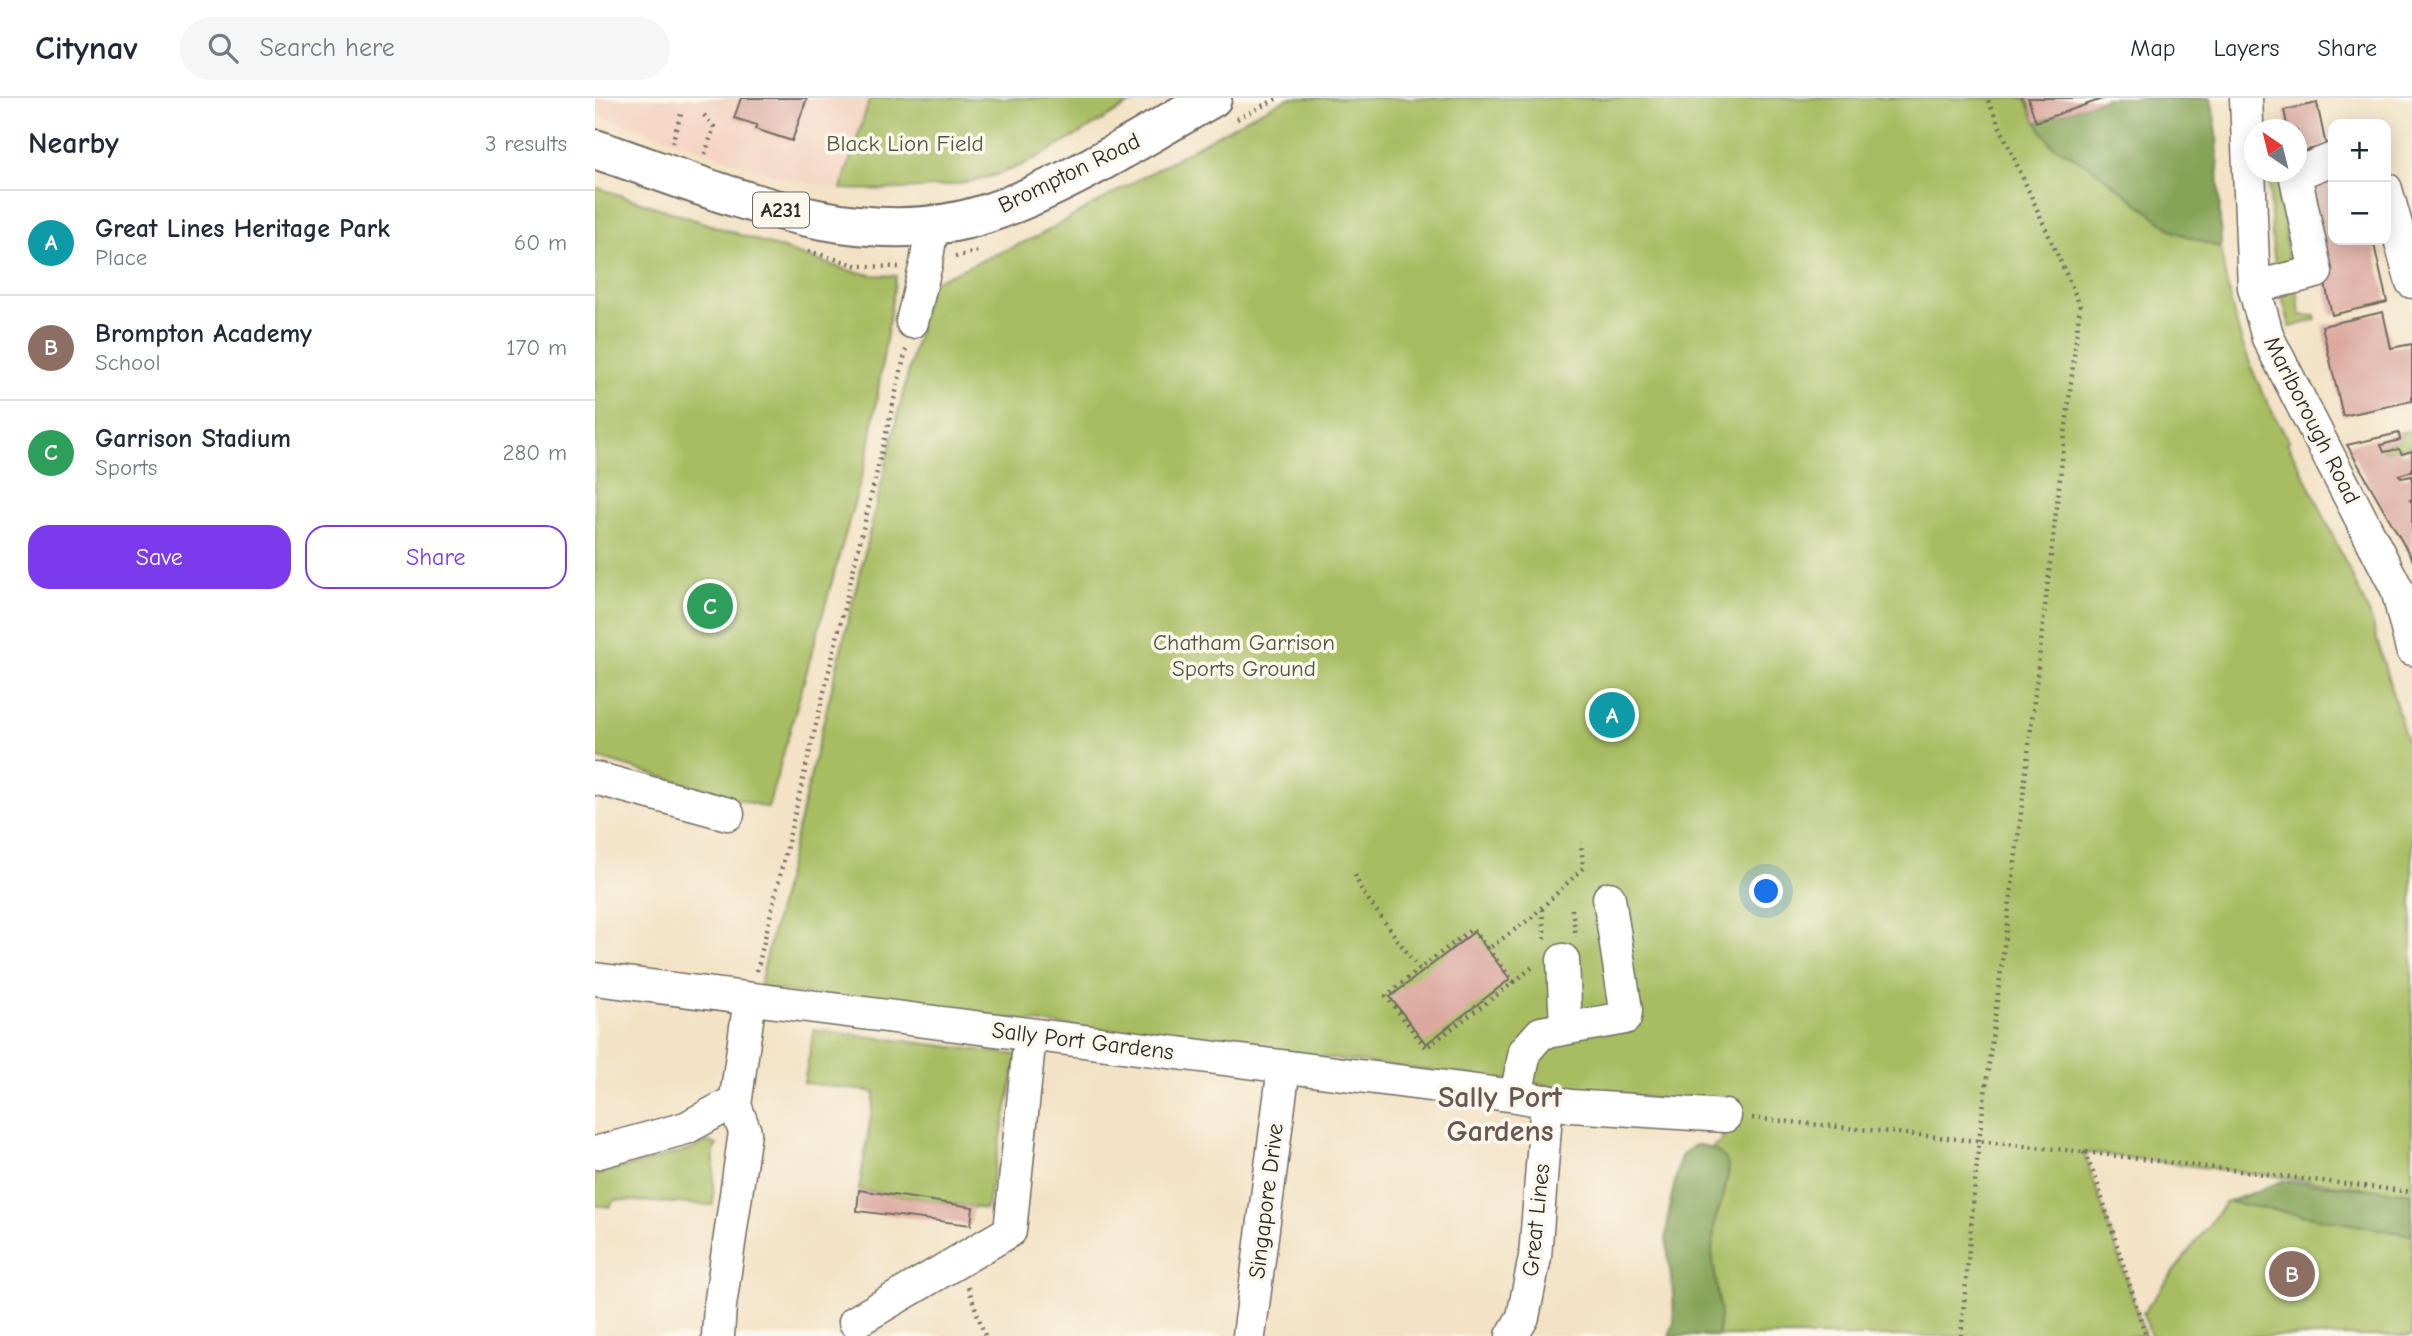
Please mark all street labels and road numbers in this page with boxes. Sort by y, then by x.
street label: Brompton Road [994,127,1144,219]
road number: A231 [753,192,809,228]
street label: Marlborough Road [2258,332,2366,508]
street label: Sally Port Gardens [991,1016,1175,1066]
street label: Singapore Drive [1243,1122,1289,1280]
street label: Great Lines [1517,1162,1555,1278]

